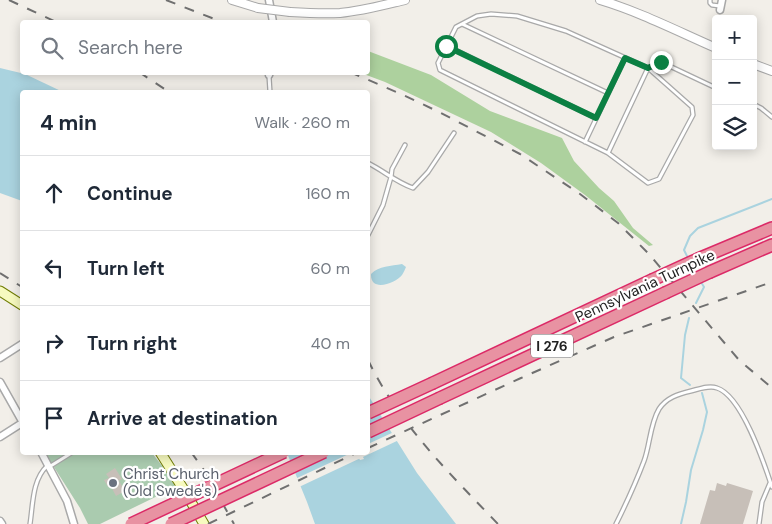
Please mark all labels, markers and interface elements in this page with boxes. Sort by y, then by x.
map controls [712,15,757,150]
button: + [712,15,757,60]
search box [20,20,370,75]
icon: search [38,34,66,62]
text: Search here [78,35,183,60]
route start [435,35,458,58]
route end [650,51,673,74]
button: − [712,60,757,105]
button: layers [712,105,757,150]
text: 4 min [40,109,97,137]
text: Walk · 260 m [255,112,350,133]
icon: ahead [40,179,68,207]
text: Continue [87,181,173,206]
text: 160 m [306,183,350,204]
street label: Pennsylvania Turnpike [572,245,718,327]
icon: left [40,254,68,282]
text: Turn left [87,256,165,281]
text: 60 m [310,258,350,279]
icon: right [40,329,68,357]
text: Turn right [87,331,177,356]
text: 40 m [311,333,350,354]
road number: I 276 [531,334,573,358]
icon: arrive [40,404,68,432]
text: Arrive at destination [87,406,278,431]
place label: Christ Church (Old Swede's) [123,464,219,501]
marker: Christ Church (Old Swede's) [107,477,119,489]

